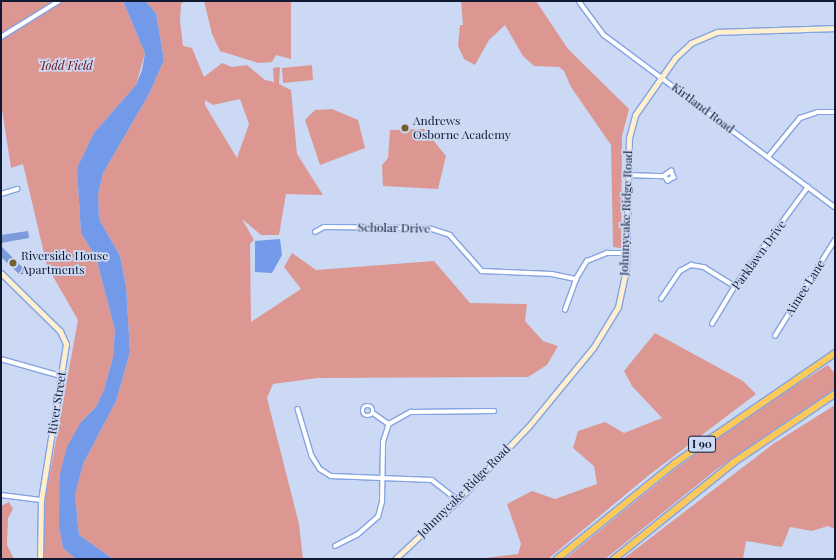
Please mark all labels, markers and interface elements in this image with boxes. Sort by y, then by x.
park label: Todd Field [39,59,93,73]
street label: Kirtland Road [669,80,737,136]
place label: Andrews Osborne Academy [413,114,511,142]
marker: Andrews Osborne Academy [400,123,410,133]
street label: Johnnycake Ridge Road [617,150,635,276]
street label: Parklawn Drive [729,217,789,293]
street label: Scholar Drive [357,220,431,236]
place label: Riverside House Apartments [21,249,108,277]
street label: Aimee Lane [782,257,828,319]
marker: Riverside House Apartments [8,258,18,268]
street label: River Street [45,370,69,436]
road number: I 90 [688,435,716,453]
street label: Johnnycake Ridge Road [415,442,513,540]

